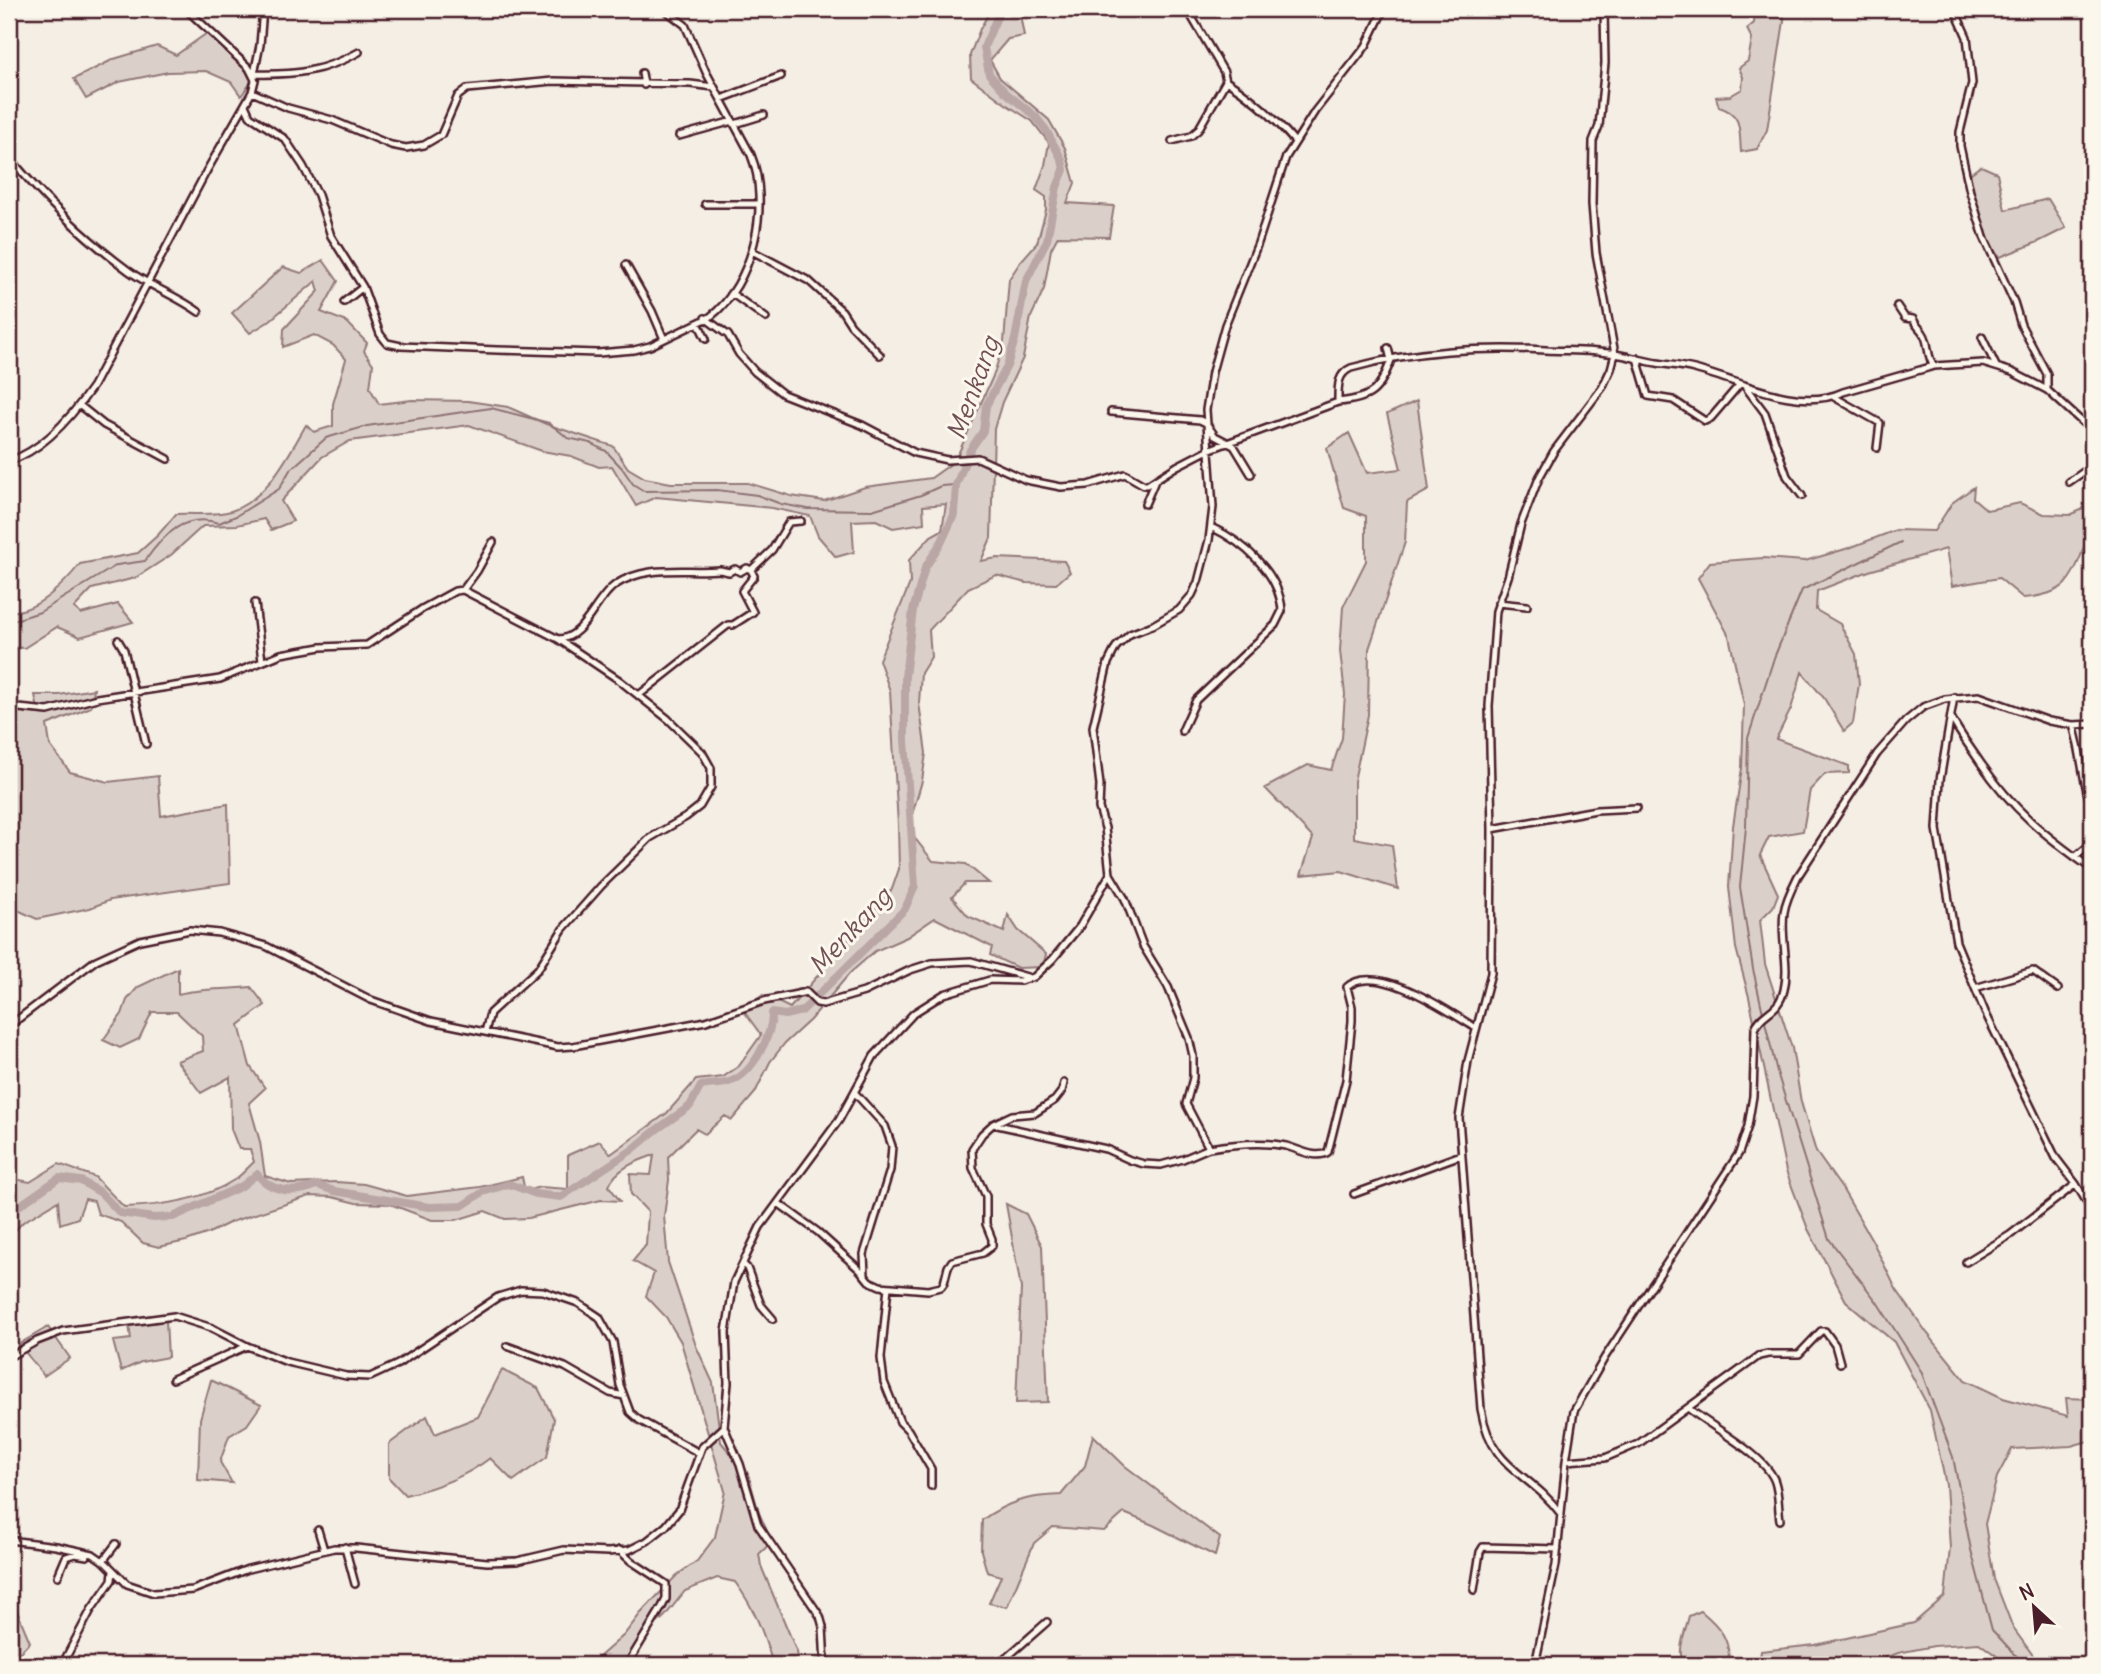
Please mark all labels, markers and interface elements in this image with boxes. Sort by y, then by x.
water label: Menkang [939,329,1007,444]
water label: Menkang [801,878,900,981]
north arrow [2000,1572,2070,1642]
text: N [2015,1578,2038,1605]

